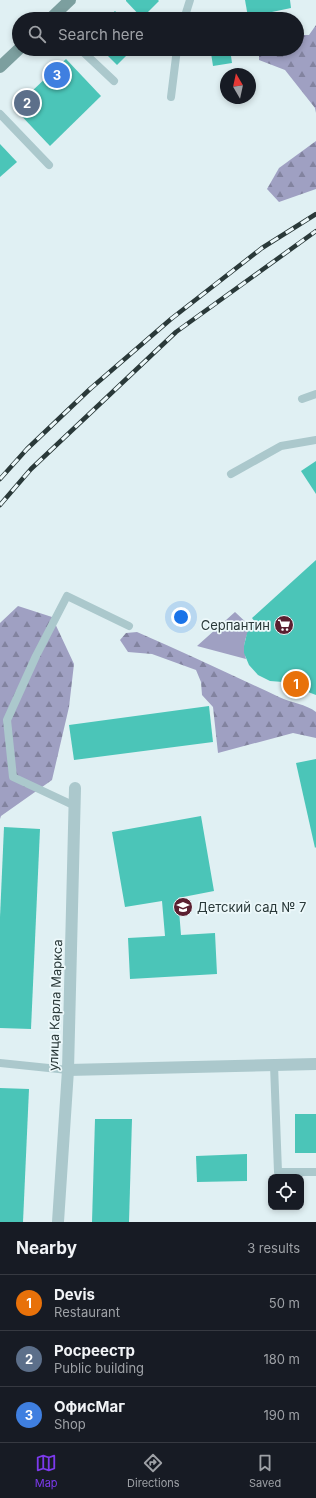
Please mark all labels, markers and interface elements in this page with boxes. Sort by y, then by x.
search box [12,12,304,56]
icon: search [26,23,48,45]
text: Search here [58,25,144,44]
pin: 3 [44,60,70,90]
north arrow [220,68,256,104]
pin: 2 [14,88,40,118]
your location [171,607,191,627]
supermarket icon: Серпантин [273,614,295,636]
place label: Серпантин [201,617,270,633]
pin: 1 [283,669,309,699]
school or university icon: Детский сад № 7 [172,896,194,918]
place label: Детский сад № 7 [197,899,306,915]
street label: улица Карла Маркса [45,939,65,1071]
map controls [268,1174,304,1210]
button: locate [268,1174,304,1210]
text: Nearby [16,1238,77,1258]
text: 3 results [247,1240,300,1256]
text: Devis [54,1285,95,1304]
text: 1 [26,1295,32,1311]
text: 50 m [269,1295,300,1311]
text: Restaurant [54,1304,120,1320]
text: Росреестр [54,1341,135,1360]
text: 2 [25,1351,33,1367]
text: 180 m [263,1351,300,1367]
text: Public building [54,1360,144,1376]
text: ОфисМаг [54,1397,125,1416]
text: 3 [25,1407,33,1423]
text: 190 m [263,1407,300,1423]
text: Shop [54,1416,86,1432]
tab: Map [35,1452,58,1490]
tab: Directions [127,1452,180,1490]
tab: Saved [249,1452,281,1490]

